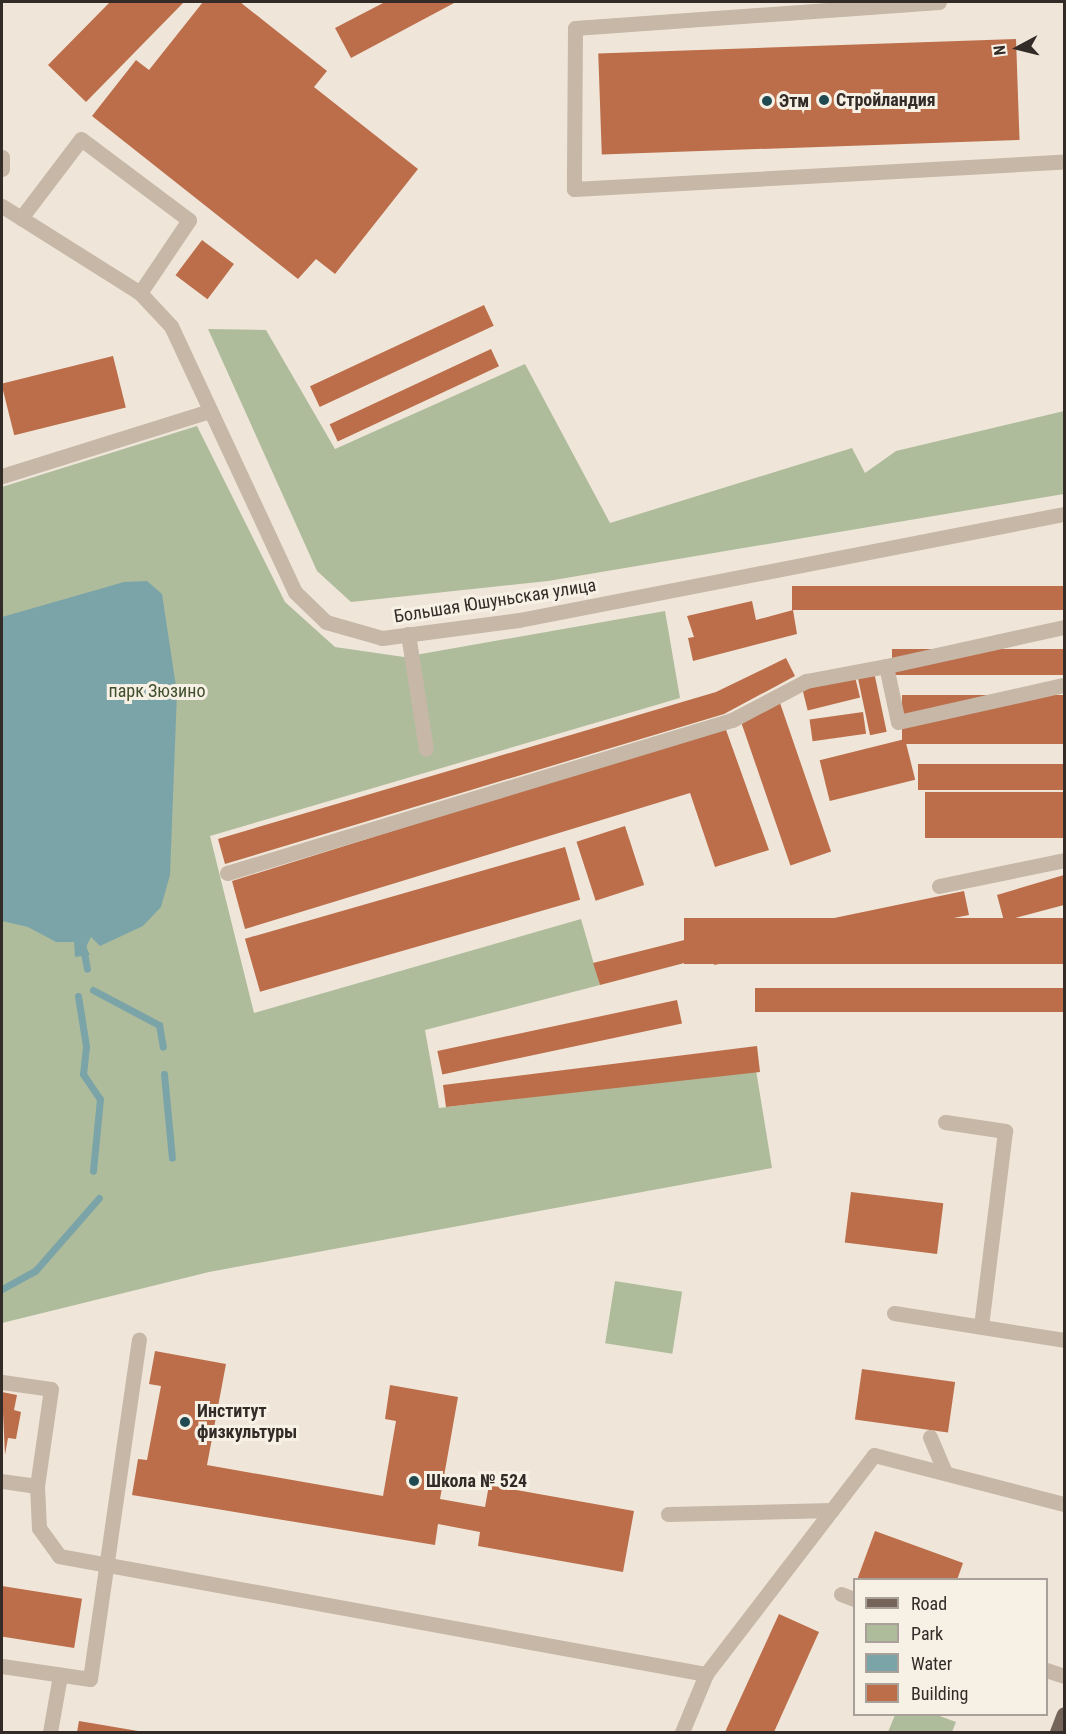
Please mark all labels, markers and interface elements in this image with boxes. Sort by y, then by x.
north arrow [988,18,1048,78]
text: N [990,44,1010,56]
place label: Стройландия [836,89,936,111]
place label: Этм [779,90,809,112]
marker: Стройландия [817,93,831,107]
marker: Этм [760,94,774,108]
street label: Большая Юшуньская улица [392,574,598,628]
park label: парк Зюзино [109,680,205,702]
place label: Институт физкультуры [197,1401,297,1444]
marker: Институт физкультуры [178,1415,192,1429]
place label: Школа № 524 [426,1470,527,1492]
marker: Школа № 524 [407,1474,421,1488]
legend [853,1578,1048,1716]
text: Road [911,1593,947,1614]
text: Park [911,1623,943,1644]
text: Water [911,1653,952,1674]
text: Building [911,1683,968,1704]

